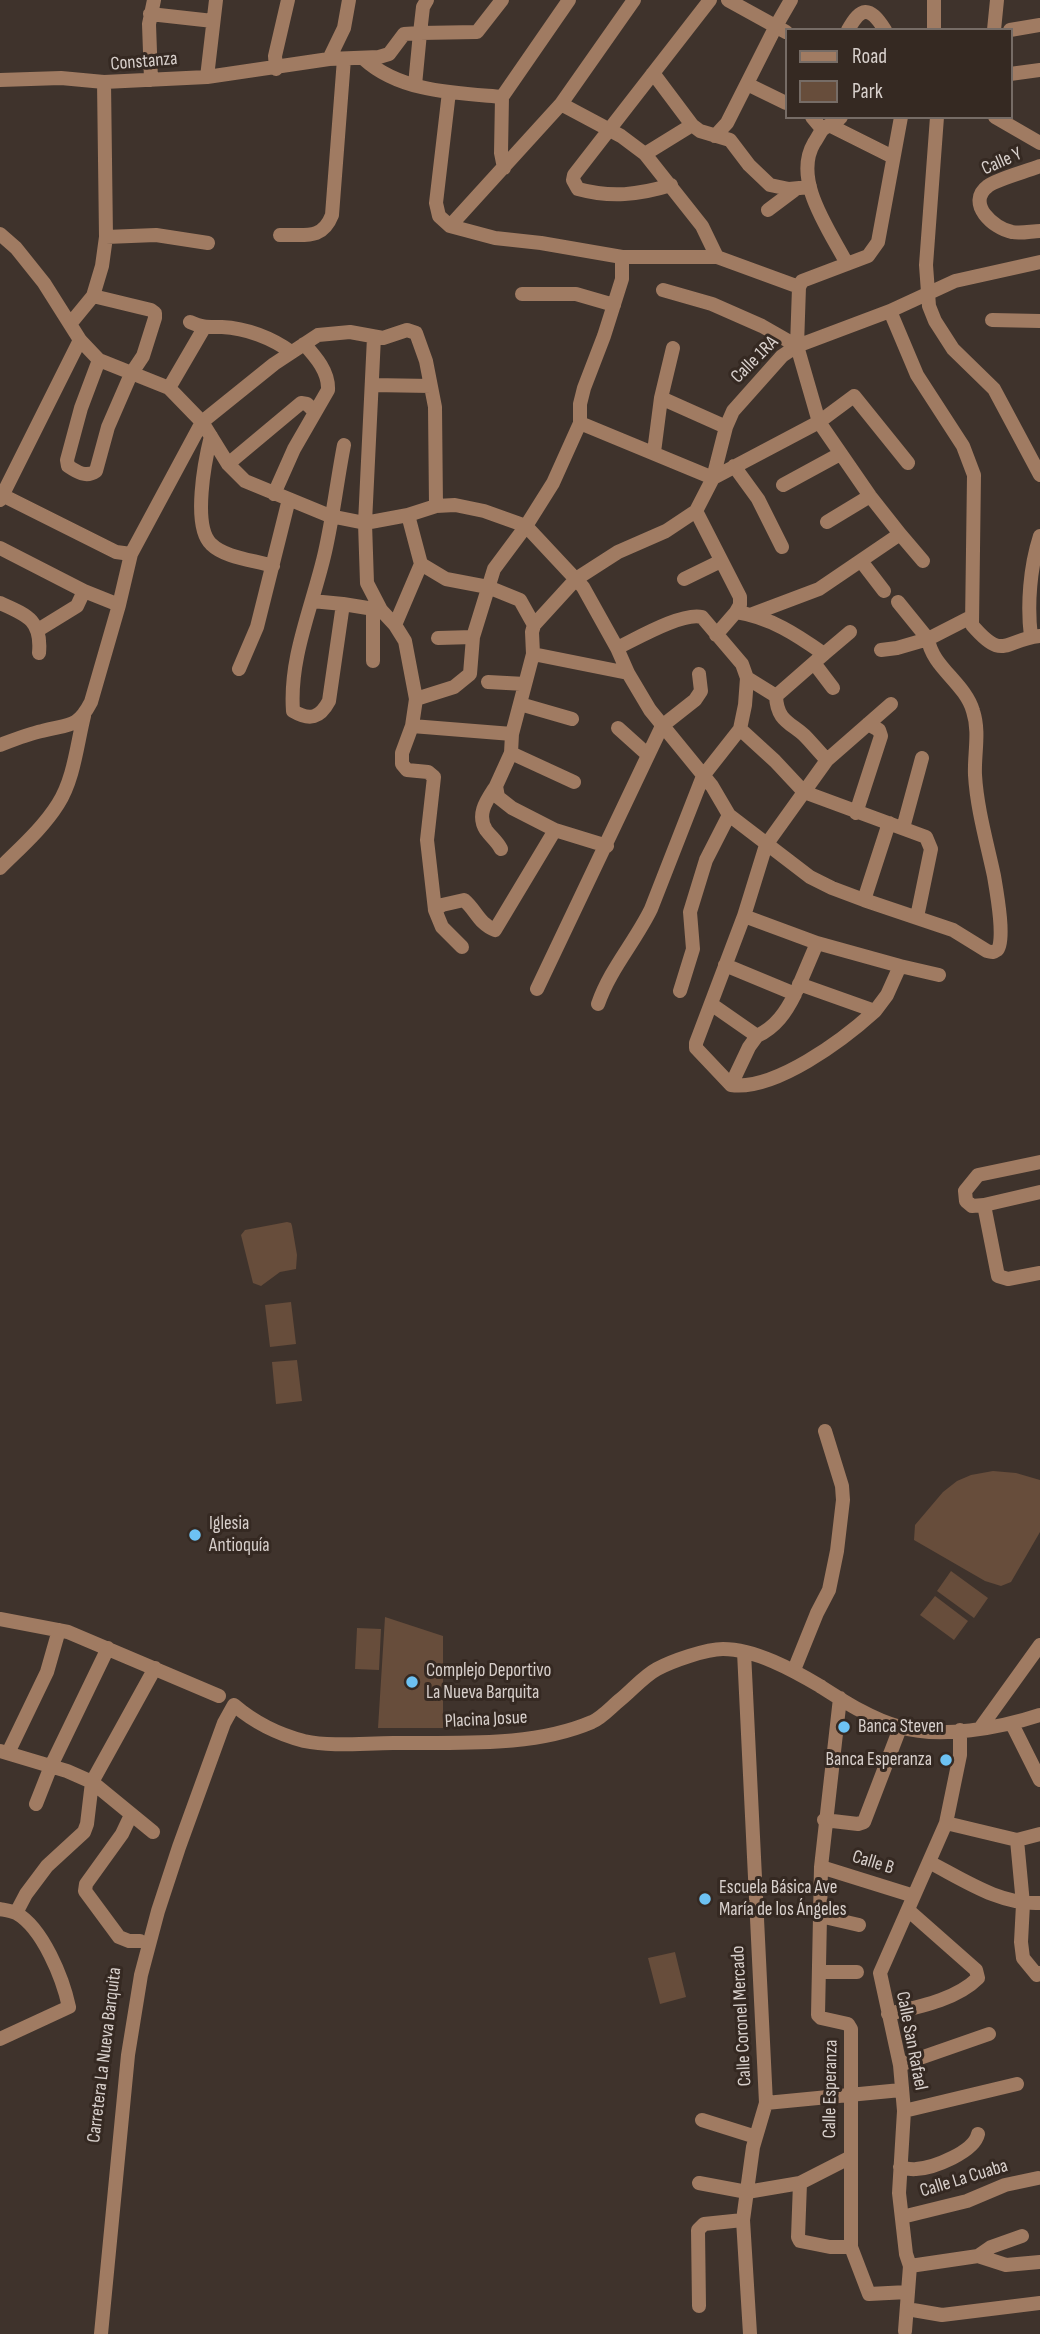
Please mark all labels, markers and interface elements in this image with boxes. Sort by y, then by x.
legend [785,28,1012,119]
text: Road [852,44,887,69]
street label: Constanza [110,48,178,76]
text: Park [852,79,883,104]
street label: Calle Y [978,143,1026,181]
street label: Calle 1RA [727,332,783,388]
place label: Iglesia Antioquía [209,1513,270,1557]
marker: Iglesia Antioquía [187,1527,203,1543]
place label: Complejo Deportivo La Nueva Barquita [426,1660,551,1704]
marker: Complejo Deportivo La Nueva Barquita [404,1674,420,1690]
street label: Placina Josue [444,1706,528,1734]
place label: Banca Steven [858,1716,944,1738]
marker: Banca Steven [836,1719,852,1735]
place label: Banca Esperanza [825,1749,932,1771]
marker: Banca Esperanza [938,1752,954,1768]
street label: Calle B [849,1846,897,1880]
place label: Escuela Básica Ave María de los Ángeles [719,1877,847,1921]
marker: Escuela Básica Ave María de los Ángeles [697,1891,713,1907]
street label: Calle Coronel Mercado [727,1945,757,2087]
street label: Carretera La Nueva Barquita [83,1966,127,2144]
street label: Calle San Rafael [890,1990,932,2092]
street label: Calle Esperanza [819,2039,843,2139]
street label: Calle La Cuaba [917,2155,1011,2203]

